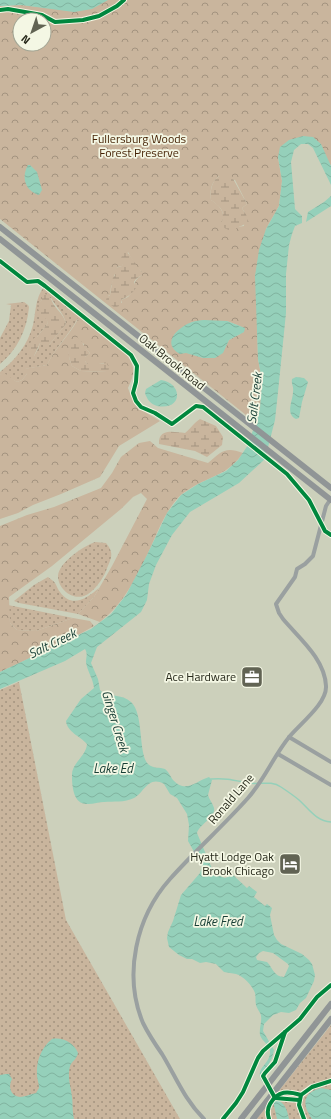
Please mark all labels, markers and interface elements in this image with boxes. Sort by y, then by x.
north arrow [12,12,52,52]
text: N [18,31,34,48]
park label: Fullersburg Woods Forest Preserve [92,129,187,162]
street label: Oak Brook Road [135,329,210,394]
water label: Salt Creek [241,369,267,425]
water label: Salt Creek [25,622,81,663]
office icon: Ace Hardware [239,664,265,690]
place label: Ace Hardware [165,667,236,686]
water label: Ginger Creek [97,688,136,757]
water label: Lake Ed [93,758,134,778]
street label: Ronald Lane [203,769,258,828]
place label: Hyatt Lodge Oak Brook Chicago [190,847,274,880]
hotel icon: Hyatt Lodge Oak Brook Chicago [277,851,303,877]
water label: Lake Fred [193,911,244,931]

